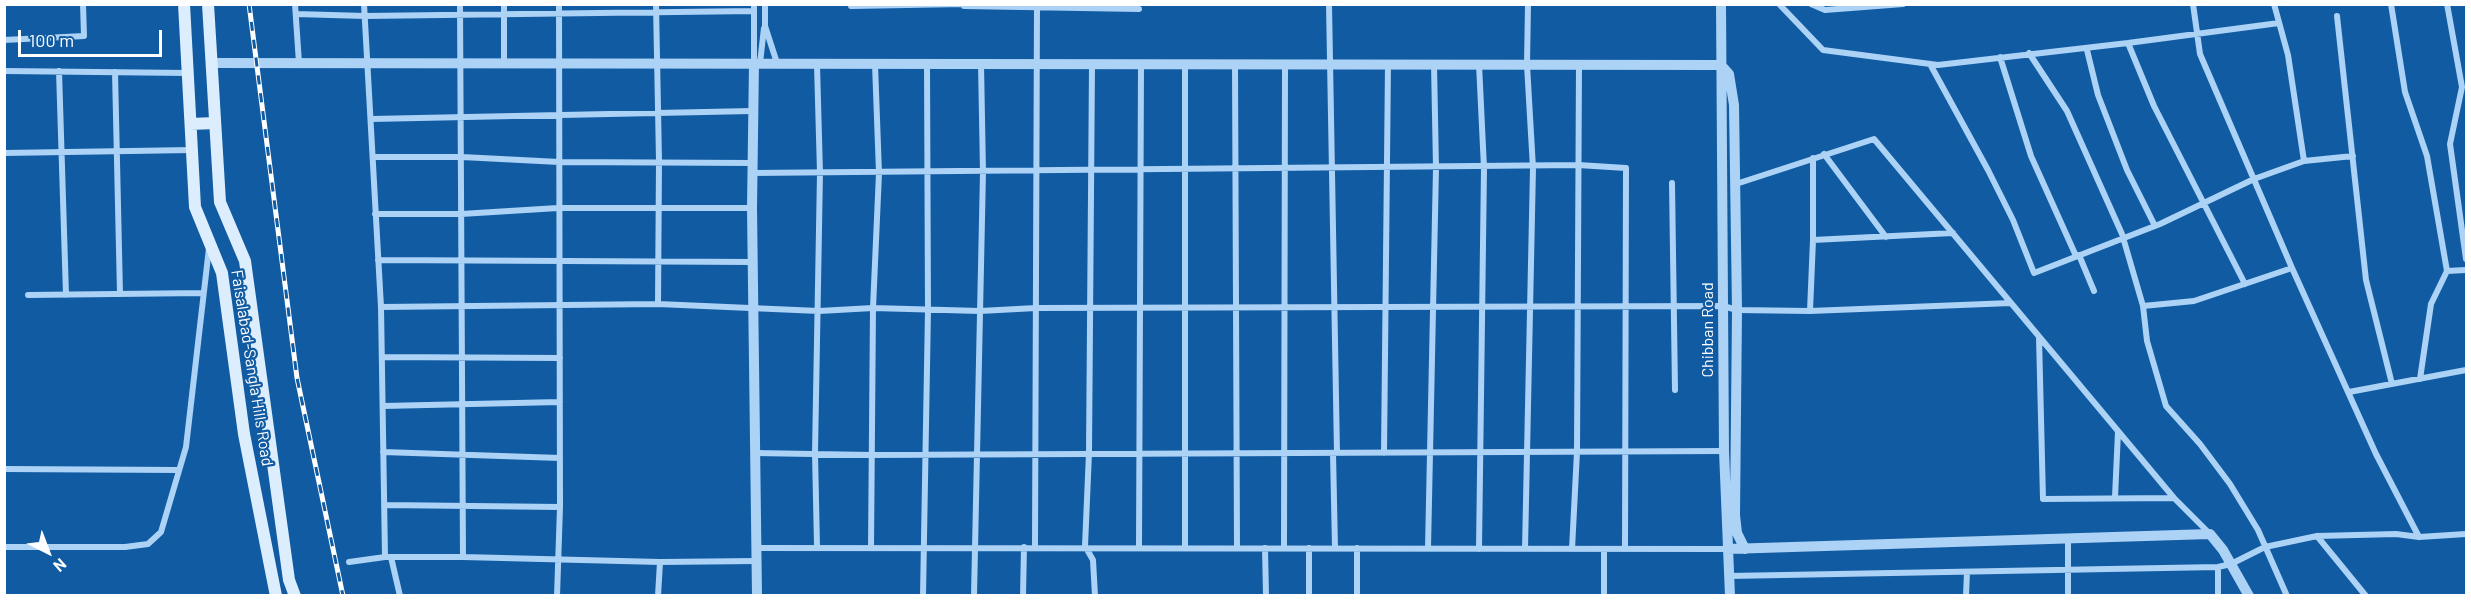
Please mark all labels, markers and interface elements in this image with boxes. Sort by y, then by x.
scale bar [21,18,165,56]
text: 100 m [29,29,74,51]
street label: Faisalabad-Sangla Hills Road [227,269,277,467]
street label: Chibban Road [1698,282,1718,378]
north arrow [18,522,78,582]
text: N [50,555,71,576]

